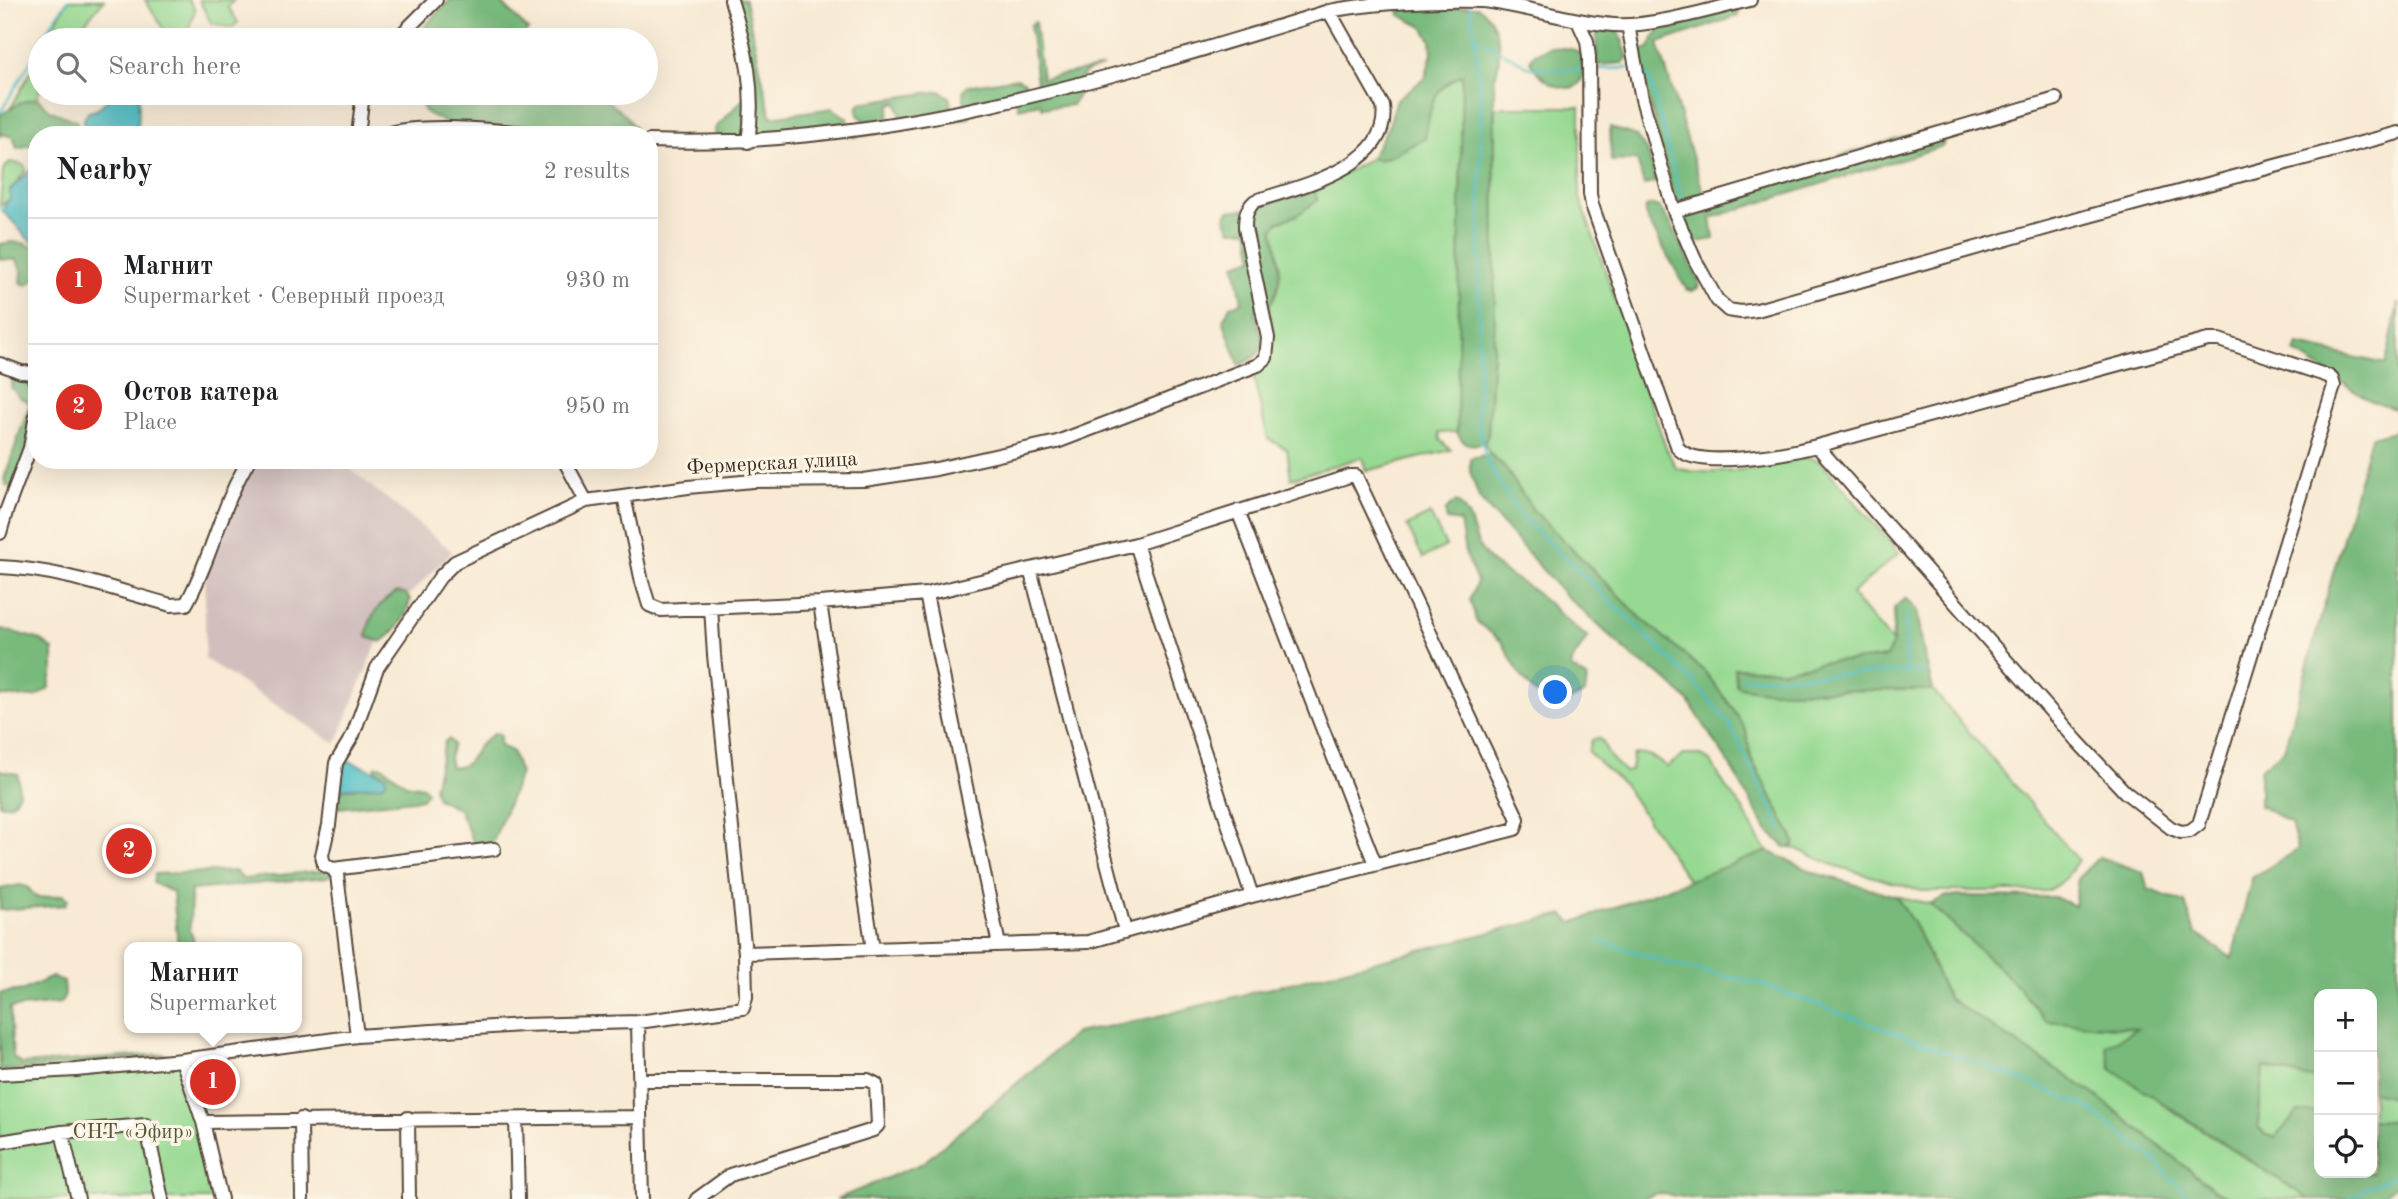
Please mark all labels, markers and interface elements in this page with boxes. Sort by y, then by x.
search box [28,28,658,105]
icon: search [52,48,90,86]
text: Search here [108,54,241,80]
text: Nearby [56,156,153,186]
text: 2 results [544,160,630,183]
text: Магнит [123,254,213,280]
text: 1 [72,269,86,292]
text: 930 m [565,269,630,292]
text: Supermarket · Северный проезд [123,285,444,308]
text: Остов катера [123,380,279,406]
text: 2 [72,395,86,418]
text: 950 m [565,395,630,418]
text: Place [123,411,177,434]
street label: Фермерская улица [686,449,858,479]
your location [1538,675,1572,709]
pin: 2 [106,825,152,877]
popup [124,942,302,1033]
text: Магнит [149,961,239,987]
map controls [2314,989,2377,1178]
button: + [2314,989,2377,1052]
text: Supermarket [149,992,277,1015]
button: − [2314,1052,2377,1115]
pin: 1 [190,1056,236,1108]
button: locate [2314,1115,2377,1178]
park label: СНТ «Эфир» [72,1122,194,1143]

